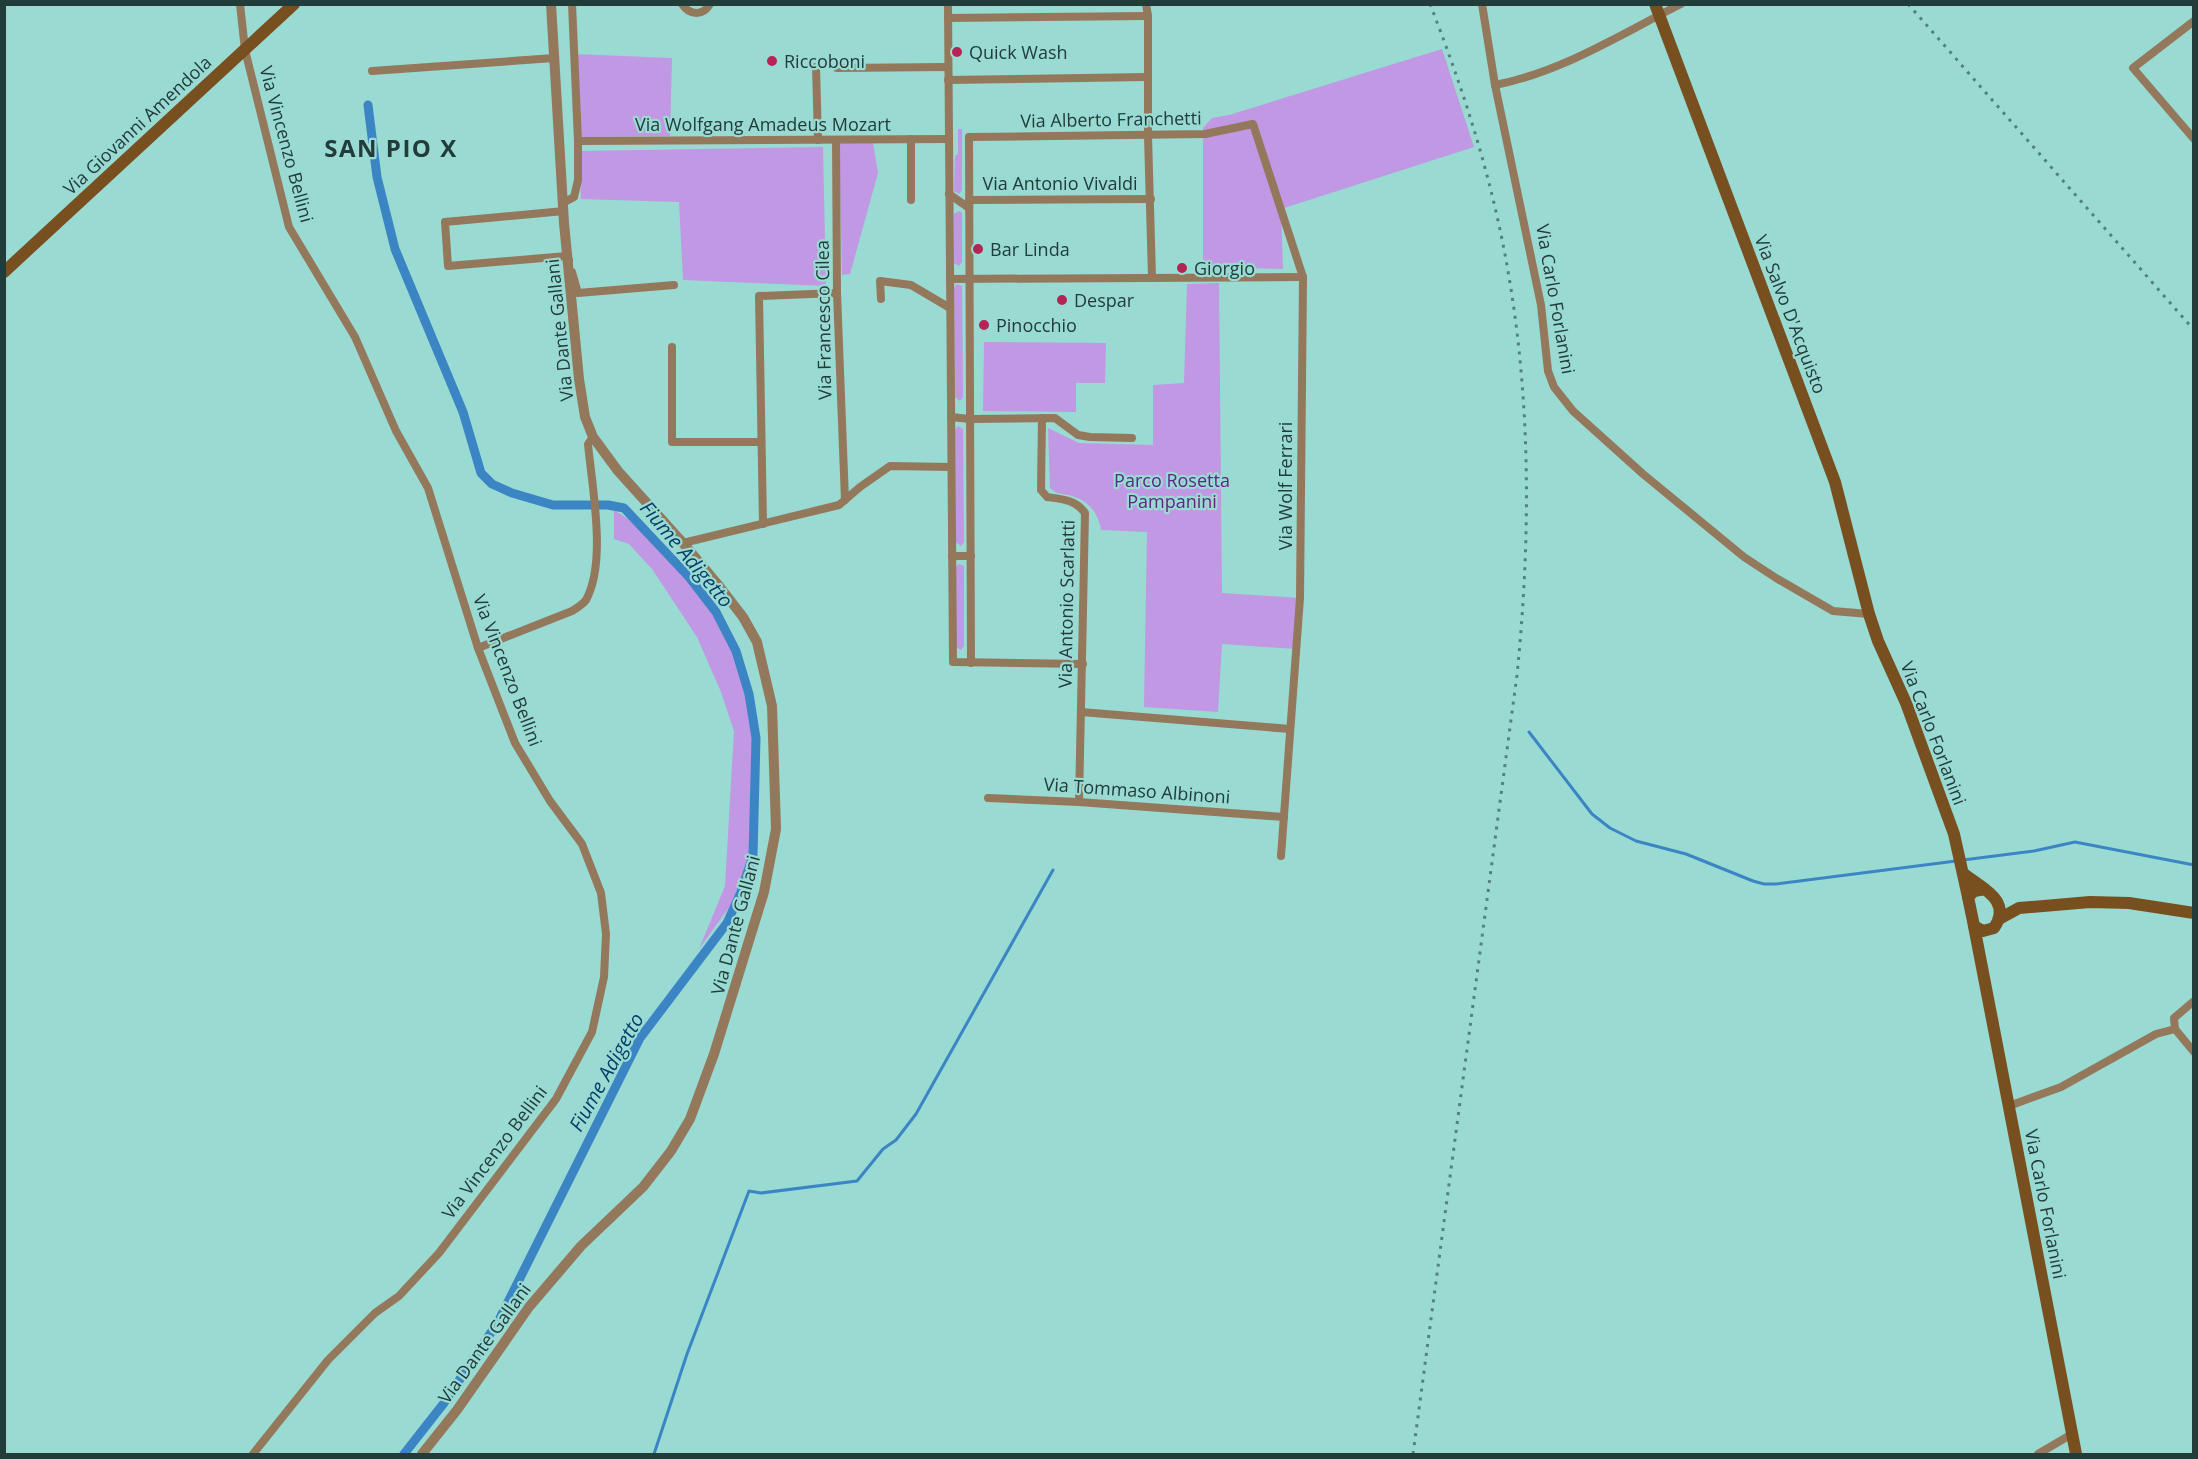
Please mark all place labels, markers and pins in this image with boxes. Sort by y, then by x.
place label: Quick Wash [969,40,1068,64]
marker: Quick Wash [950,45,964,59]
place label: Riccoboni [784,49,865,73]
marker: Riccoboni [765,54,779,68]
place label: Bar Linda [990,237,1070,261]
marker: Bar Linda [971,242,985,256]
place label: Giorgio [1194,256,1255,280]
marker: Giorgio [1175,261,1189,275]
place label: Despar [1074,288,1135,312]
marker: Despar [1055,293,1069,307]
place label: Pinocchio [996,313,1077,337]
marker: Pinocchio [977,318,991,332]

